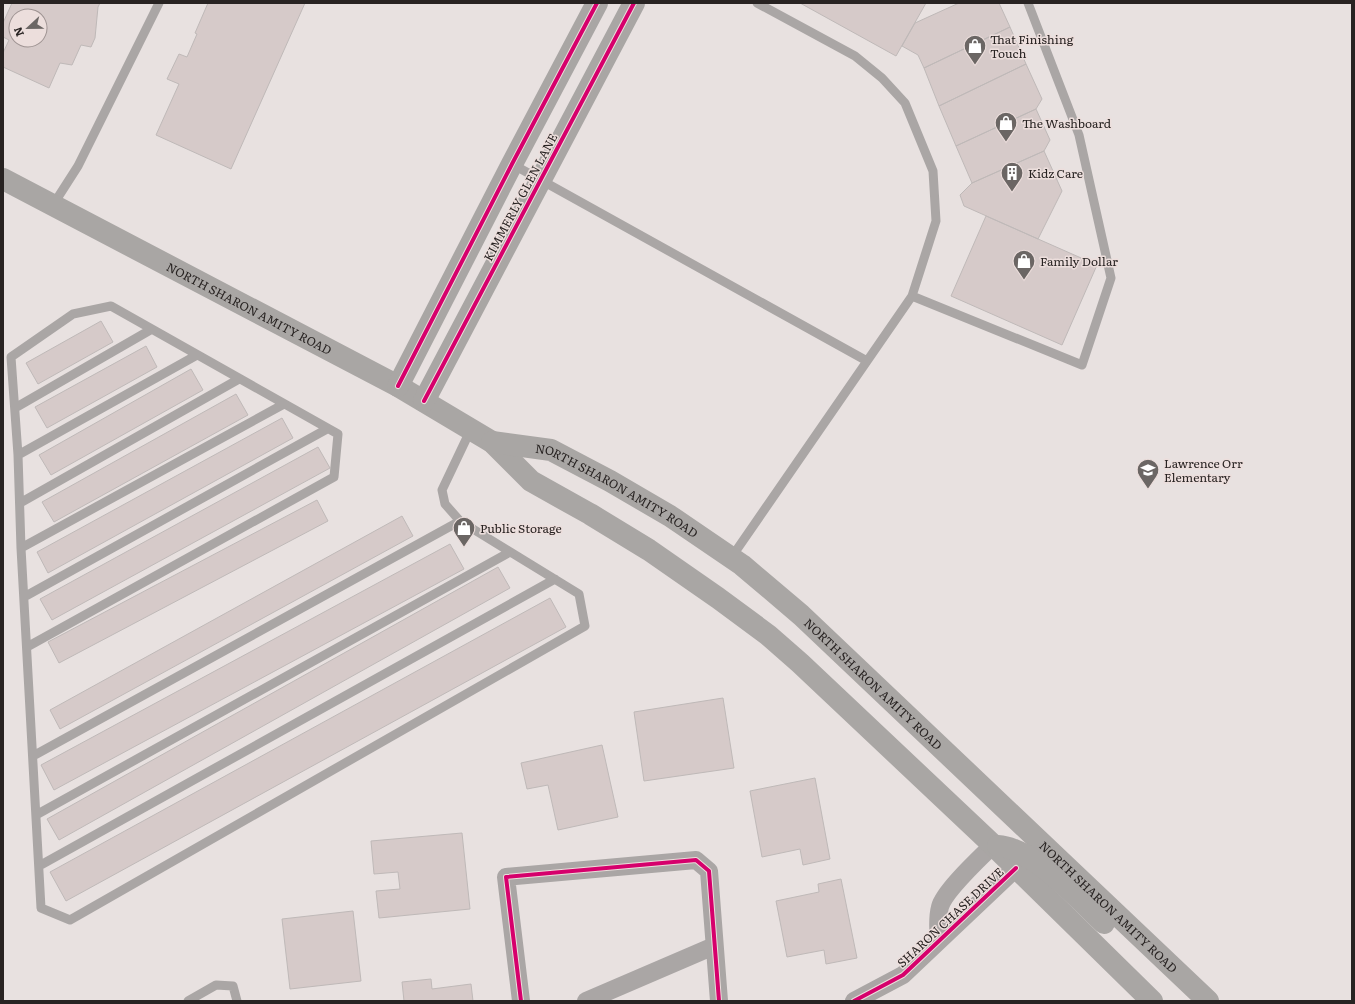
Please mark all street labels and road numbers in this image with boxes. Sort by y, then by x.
street label: KIMMERLY GLEN LANE [479,130,562,264]
street label: NORTH SHARON AMITY ROAD [163,257,335,359]
street label: NORTH SHARON AMITY ROAD [534,439,702,542]
street label: NORTH SHARON AMITY ROAD [800,614,947,754]
street label: NORTH SHARON AMITY ROAD [1035,837,1182,977]
street label: SHARON CHASE DRIVE [893,863,1007,971]

